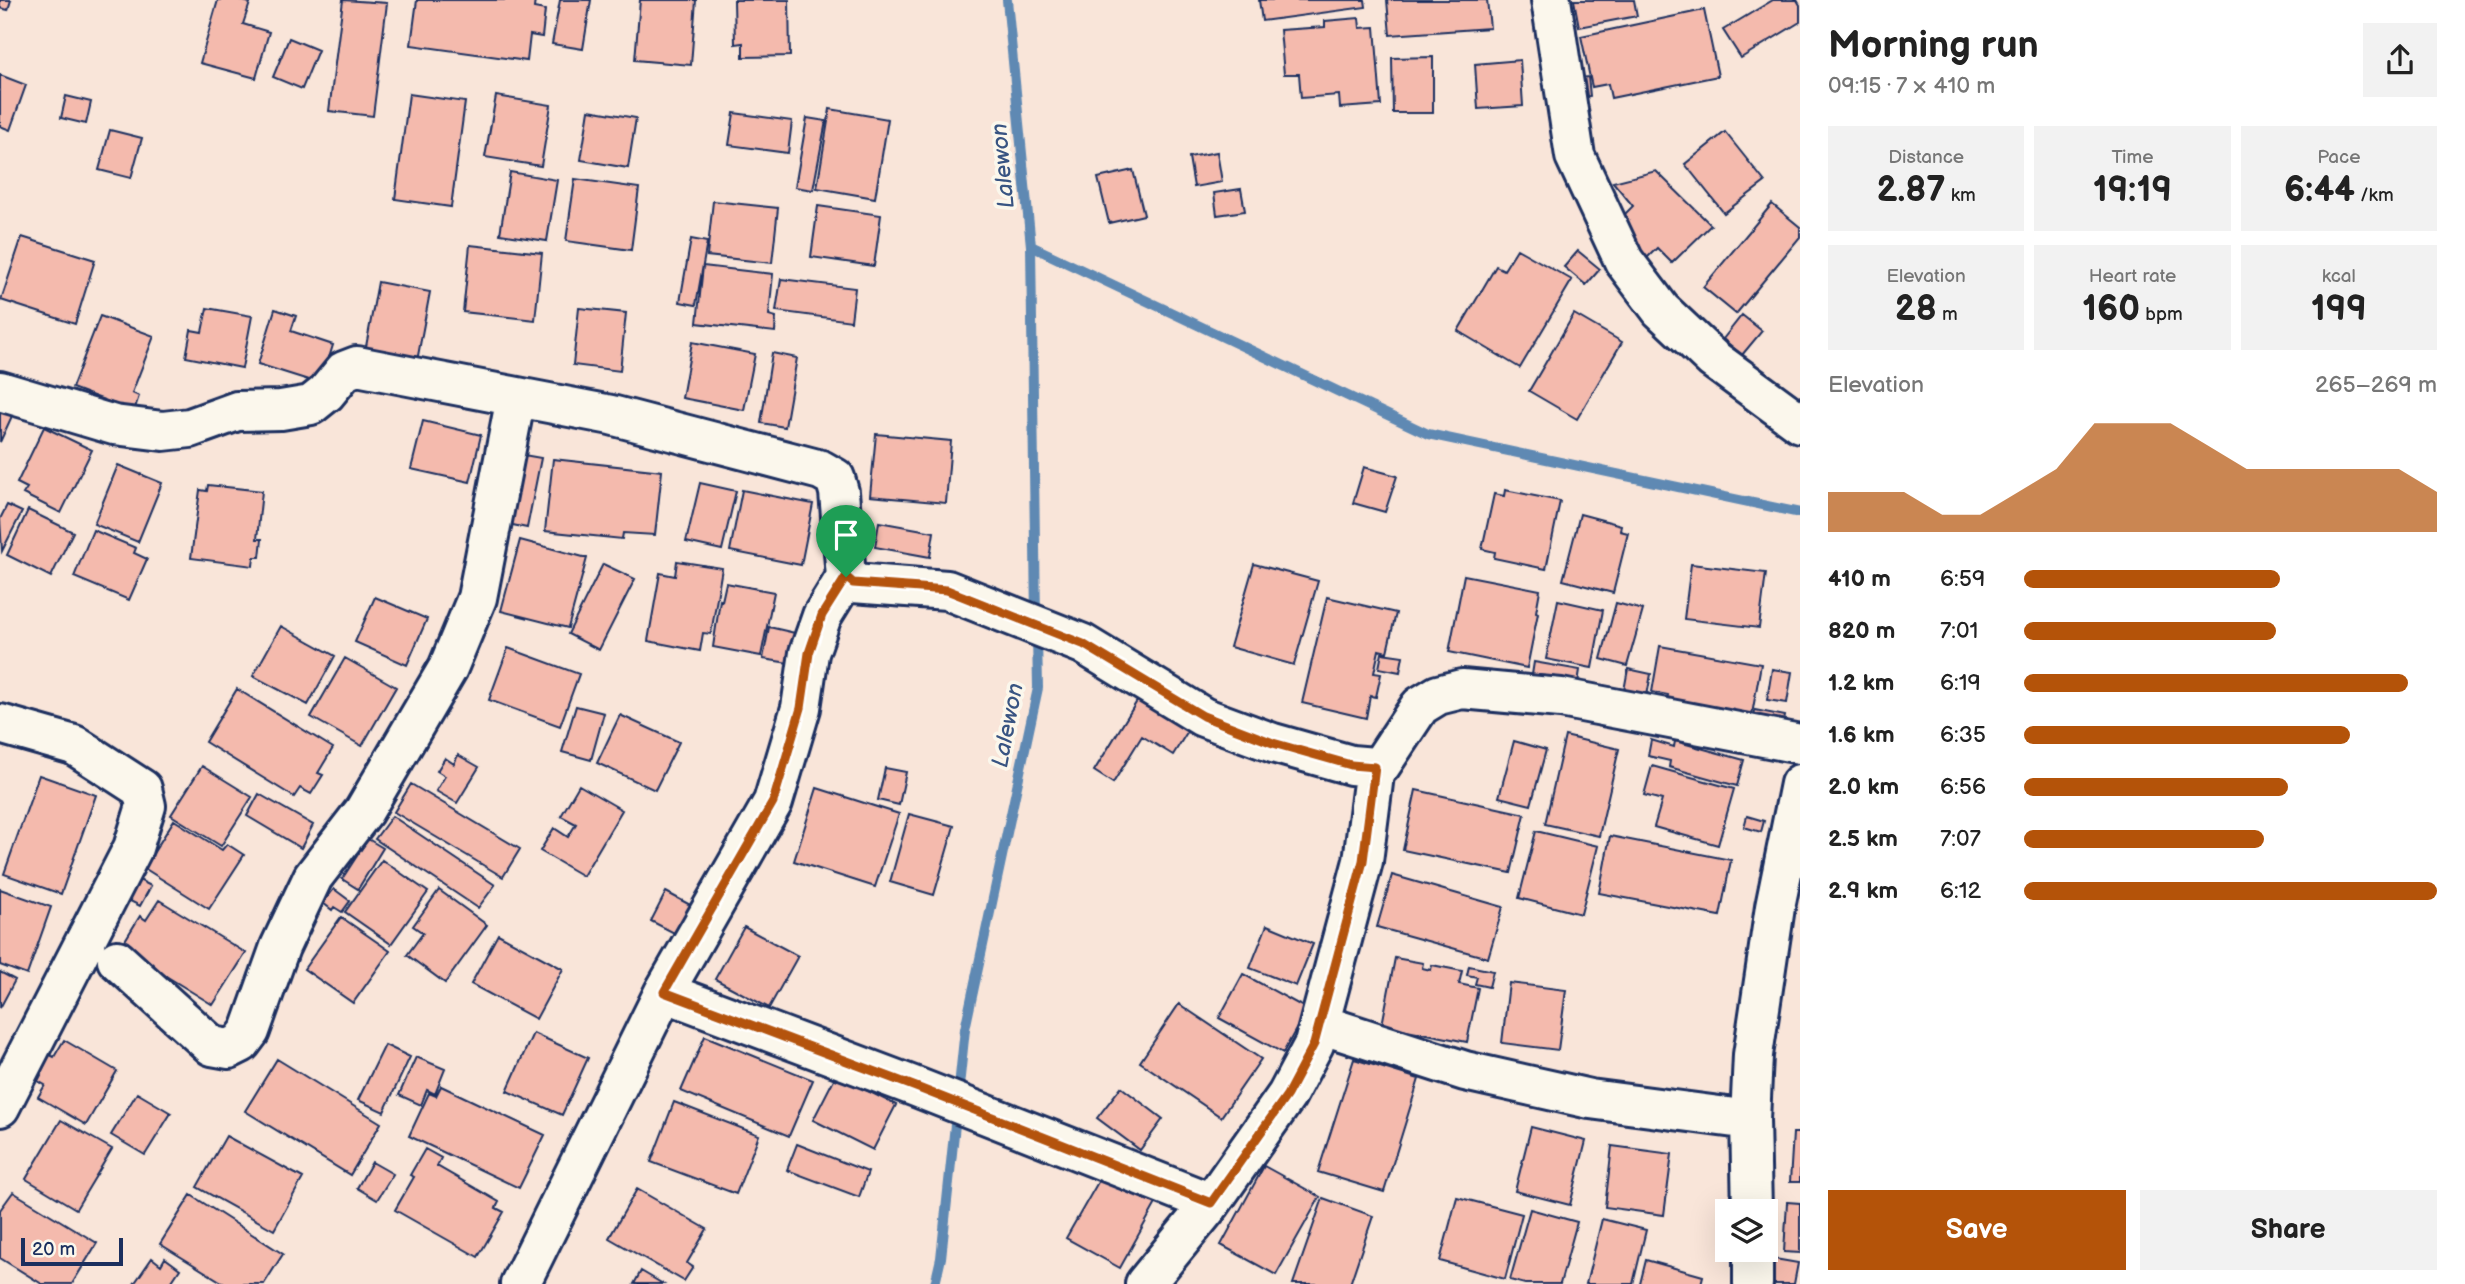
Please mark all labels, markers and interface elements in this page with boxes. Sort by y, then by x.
text: Morning run [1828,23,2039,68]
button: share [2363,23,2437,97]
text: 09:15 · 7 × 410 m [1828,72,1995,100]
water label: Lalewon [985,122,1021,210]
text: Distance [1888,146,1964,169]
text: Time [2111,146,2154,169]
text: Pace [2317,146,2360,169]
text: 2.87 [1877,169,1946,212]
text: 19:19 [2093,169,2172,212]
text: 6:44 [2284,169,2355,212]
text: km [1946,184,1976,207]
text: /km [2355,184,2394,207]
text: Elevation [1887,265,1966,288]
text: Heart rate [2089,265,2176,288]
text: kcal [2322,265,2356,288]
text: 28 [1895,288,1937,331]
text: 160 [2082,288,2140,331]
text: 199 [2311,288,2367,331]
text: m [1937,303,1958,326]
text: bpm [2140,303,2183,326]
text: Elevation [1828,371,1924,399]
text: 265–269 m [2315,371,2437,399]
pin [816,505,876,577]
icon: arrive [827,516,865,554]
text: 410 m [1828,565,1891,593]
text: 6:59 [1940,565,1985,593]
text: 820 m [1828,617,1895,645]
text: 7:01 [1940,617,1978,645]
text: 1.2 km [1828,669,1894,697]
text: 6:19 [1940,669,1981,697]
water label: Lalewon [986,681,1030,770]
text: 1.6 km [1828,721,1895,749]
text: 6:35 [1940,721,1986,749]
text: 2.0 km [1828,773,1899,801]
text: 6:56 [1940,773,1986,801]
text: 2.5 km [1828,825,1898,853]
text: 7:07 [1940,825,1981,853]
text: 2.9 km [1828,877,1898,905]
text: 6:12 [1940,877,1981,905]
button: Save [1828,1190,2126,1270]
button: Share [2140,1190,2437,1270]
map controls [1715,1199,1778,1262]
button: layers [1715,1199,1778,1262]
scale bar [21,1235,122,1267]
text: 20 m [32,1238,75,1261]

